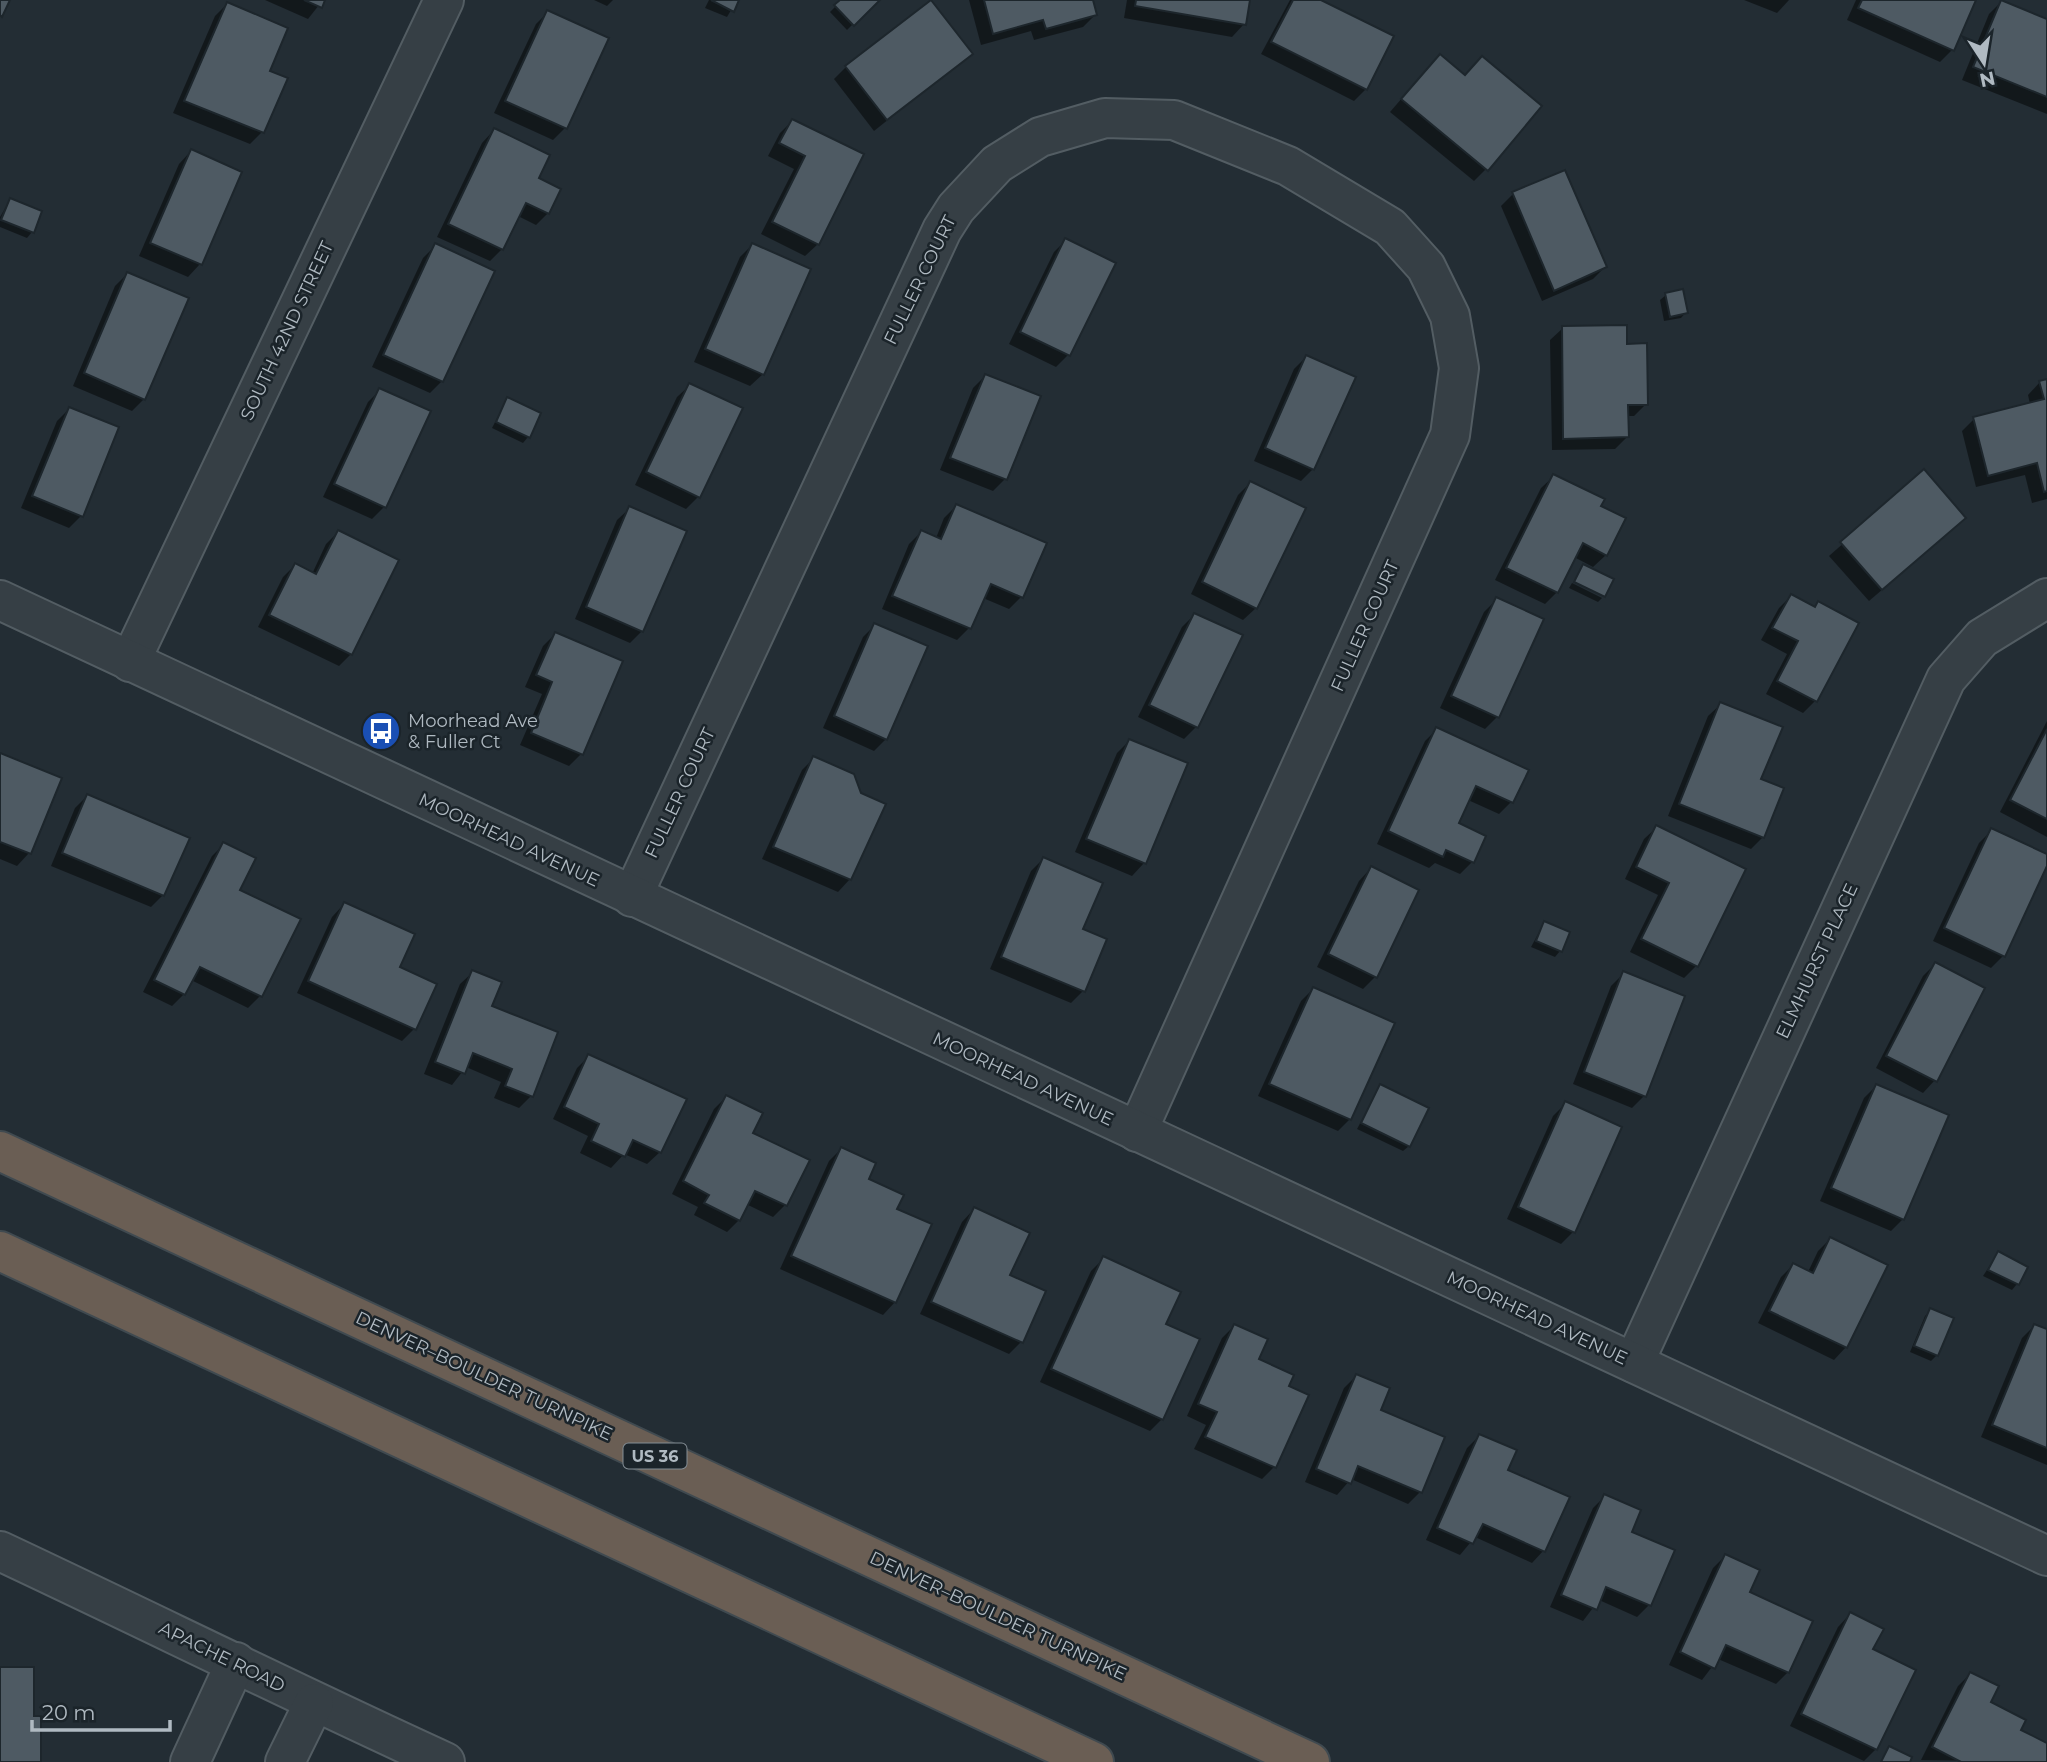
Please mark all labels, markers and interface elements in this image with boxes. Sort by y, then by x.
north arrow [1949,28,2019,98]
text: N [1978,66,1997,92]
street label: FULLER COURT [879,211,961,348]
street label: SOUTH 42ND STREET [236,237,338,424]
street label: FULLER COURT [1326,556,1404,695]
bus stop icon: Moorhead Ave & Fuller Ct [360,710,402,752]
place label: Moorhead Ave & Fuller Ct [408,710,538,753]
street label: FULLER COURT [640,724,720,862]
street label: MOORHEAD AVENUE [415,788,603,892]
street label: ELMHURST PLACE [1771,880,1863,1042]
street label: MOORHEAD AVENUE [929,1027,1117,1131]
street label: MOORHEAD AVENUE [1443,1266,1631,1370]
street label: DENVER–BOULDER TURNPIKE [352,1307,616,1445]
road number: US 36 [624,1444,686,1468]
street label: DENVER–BOULDER TURNPIKE [866,1547,1130,1685]
street label: APACHE ROAD [155,1617,289,1697]
scale bar [32,1688,170,1732]
text: 20 m [42,1700,96,1725]

